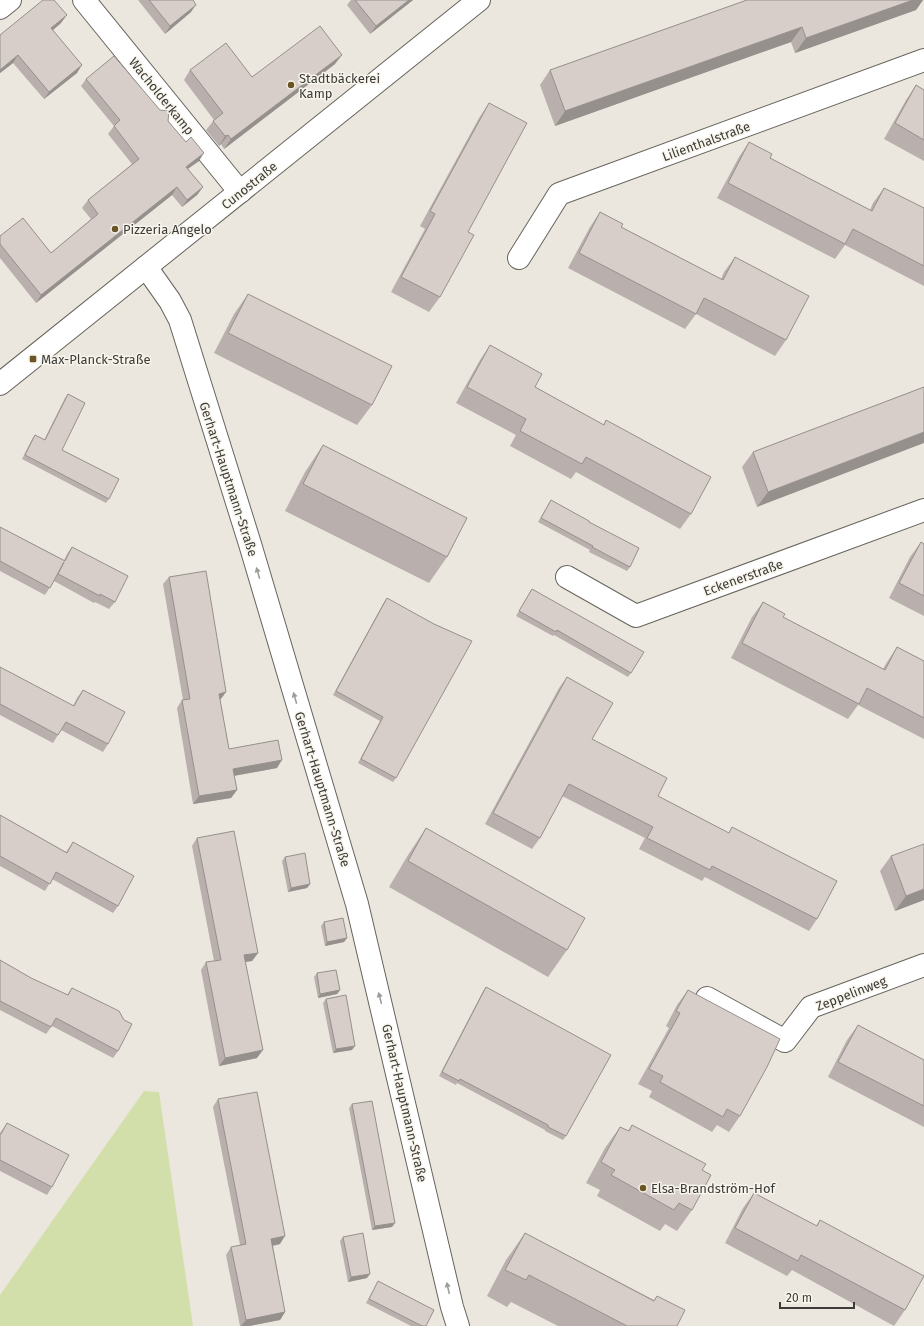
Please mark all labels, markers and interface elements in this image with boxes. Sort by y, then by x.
street label: Wacholderkamp [126,55,197,138]
place label: Stadtbäckerei Kamp [299,71,380,101]
marker: Stadtbäckerei Kamp [286,80,296,90]
street label: Lilienthalstraße [660,119,752,164]
street label: Cunostraße [219,158,280,212]
place label: Pizzeria Angelo [123,222,212,237]
marker: Pizzeria Angelo [110,224,120,234]
place label: Max-Planck-Straße [41,352,150,367]
marker: Max-Planck-Straße [28,354,38,364]
street label: Gerhart-Hauptmann-Straße [196,400,261,558]
street label: Eckenerstraße [701,556,785,599]
one-way arrow [255,567,261,580]
one-way arrow [292,692,298,704]
street label: Gerhart-Hauptmann-Straße [292,710,353,869]
street label: Zeppelinweg [814,973,889,1014]
one-way arrow [377,992,383,1004]
street label: Gerhart-Hauptmann-Straße [379,1023,430,1184]
place label: Elsa-Brandström-Hof [651,1181,777,1196]
marker: Elsa-Brandström-Hof [638,1183,648,1193]
one-way arrow [444,1282,450,1295]
scale bar [780,1284,854,1310]
text: 20 m [786,1291,812,1305]

